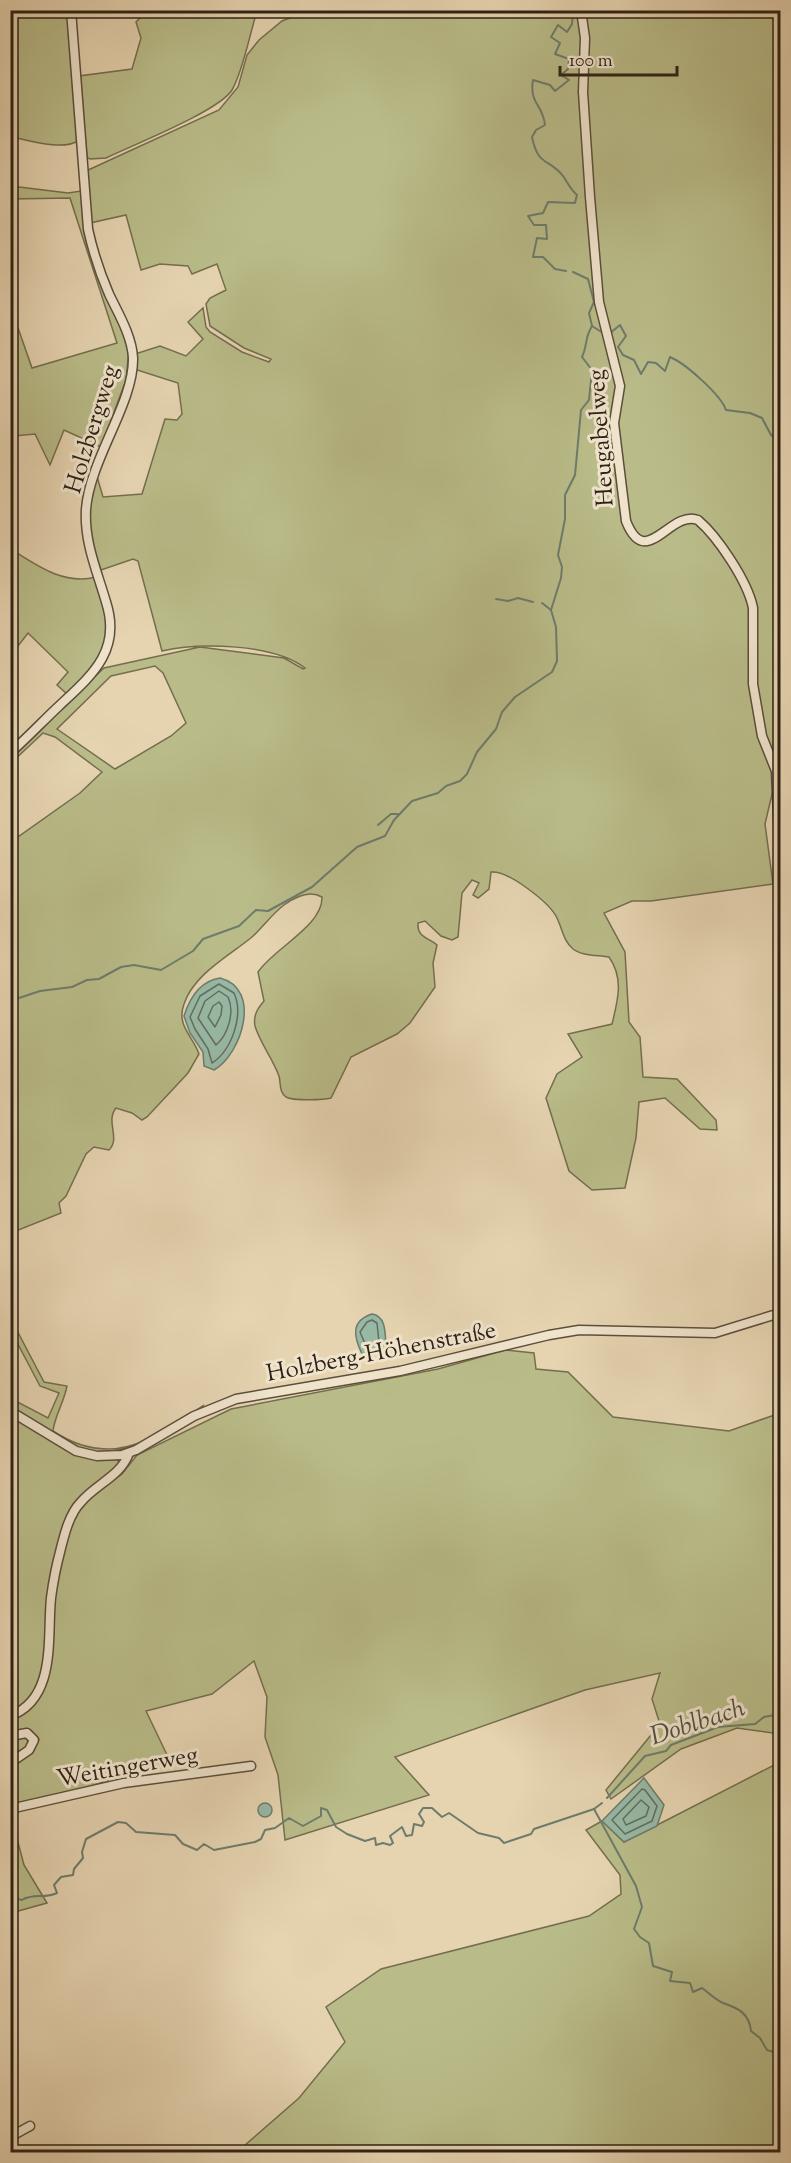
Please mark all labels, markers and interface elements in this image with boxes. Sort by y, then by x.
scale bar [560,39,677,77]
text: 100 m [569,49,613,75]
street label: Holzbergweg [57,361,129,498]
street label: Heugabelweg [580,368,624,508]
street label: Holzberg-Höhenstraße [264,1314,499,1392]
water label: Doblbach [645,1691,750,1756]
street label: Weitingerweg [54,1739,201,1797]

